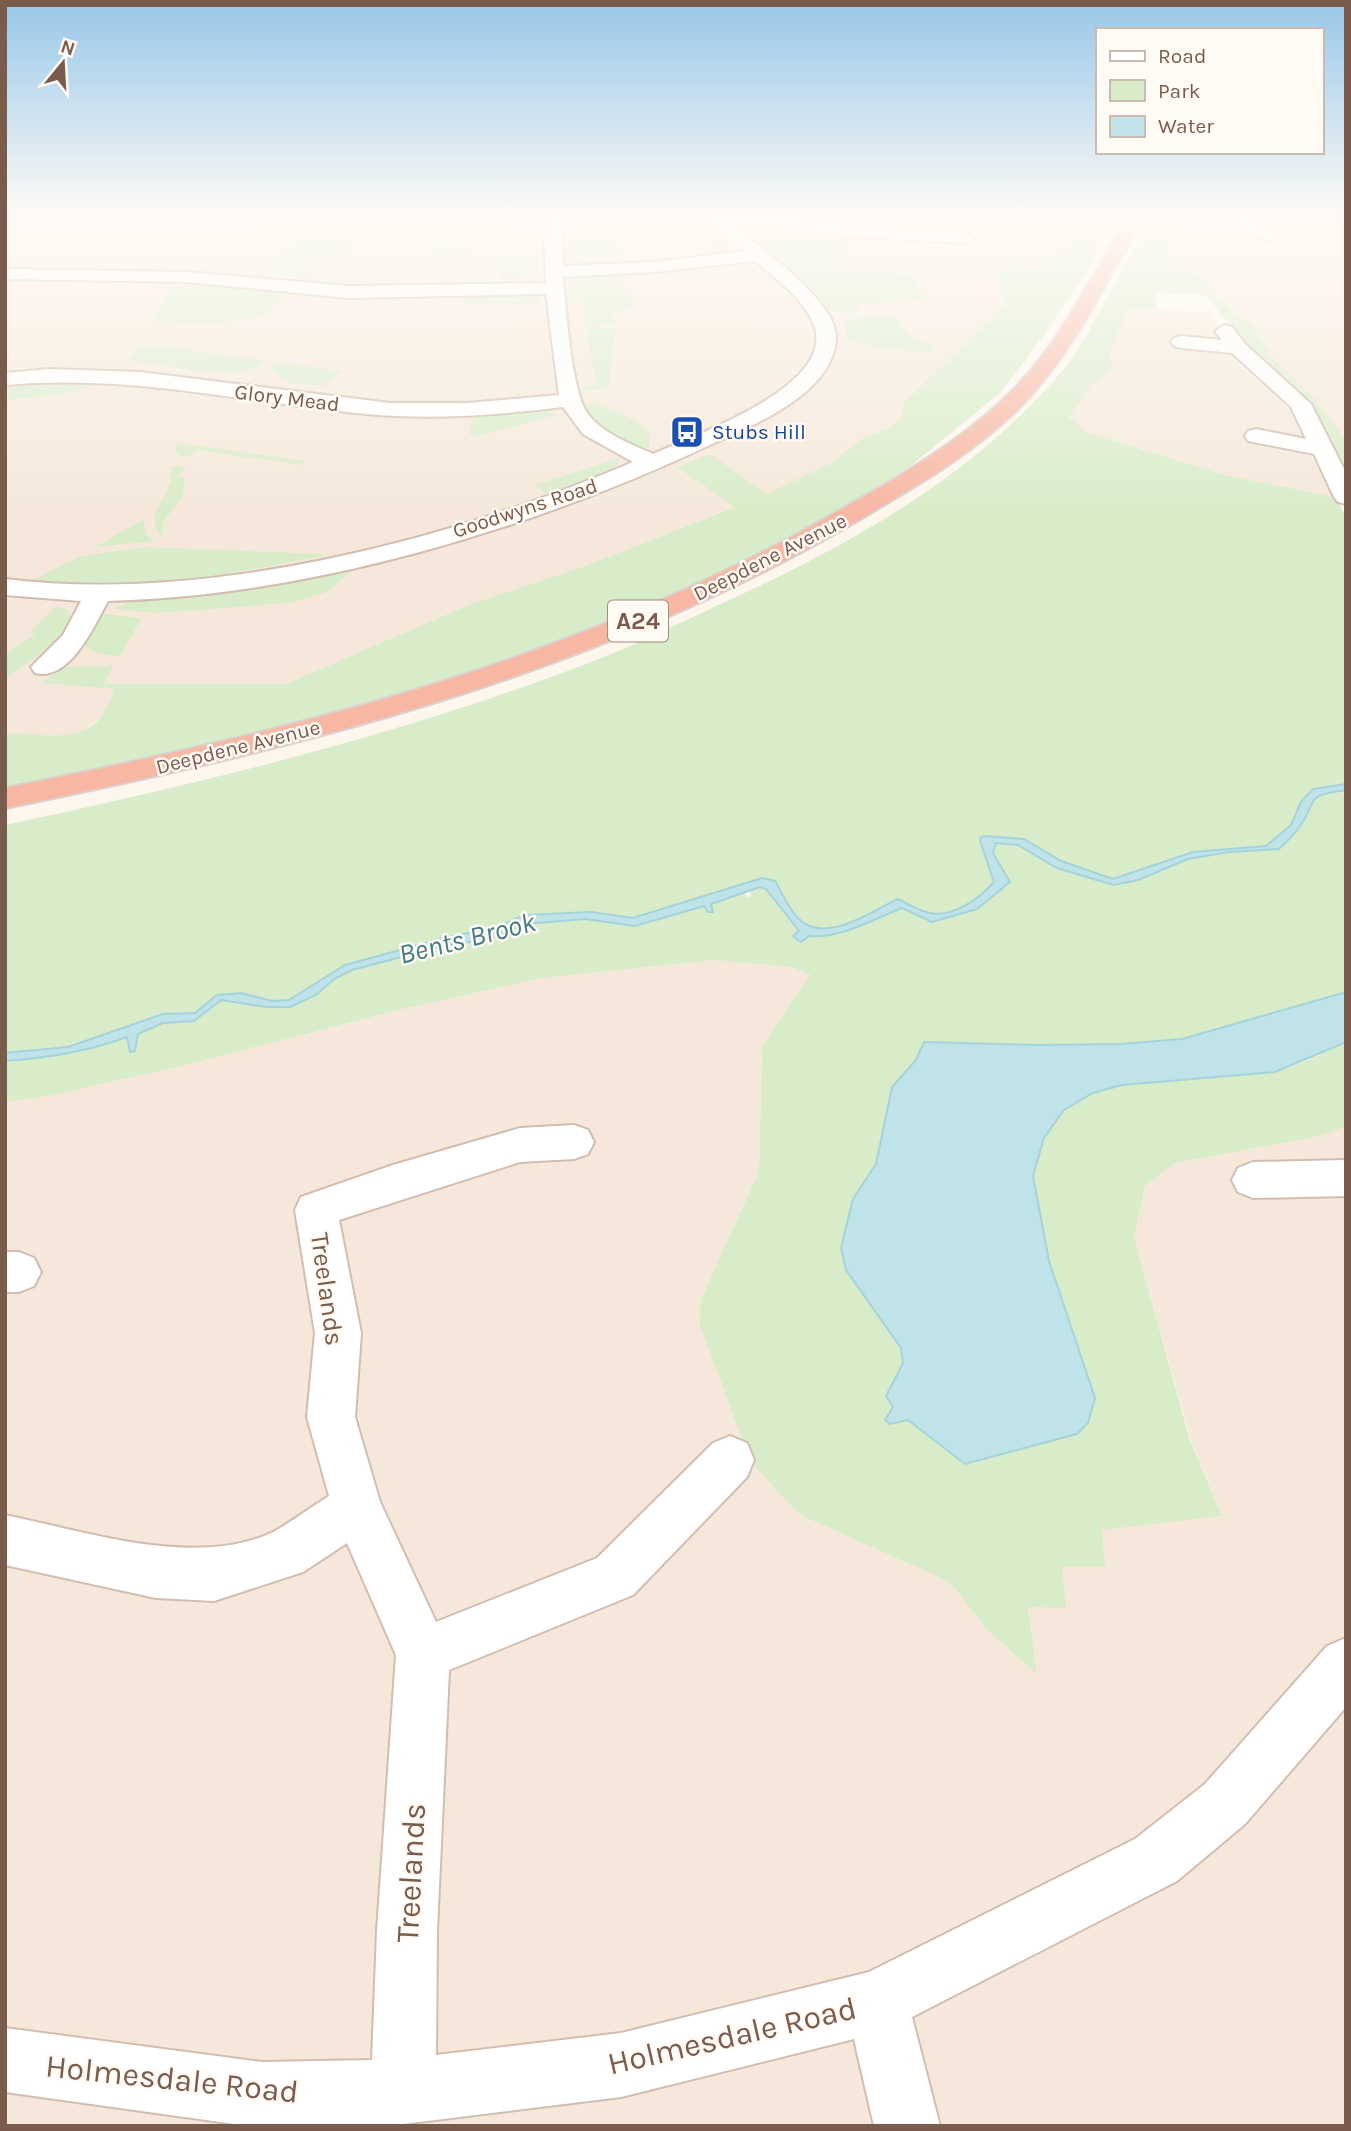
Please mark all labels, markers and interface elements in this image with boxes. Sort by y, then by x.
north arrow [28,28,98,98]
legend [1096,28,1323,154]
text: N [58,35,78,60]
text: Road [1158,44,1206,68]
text: Park [1158,79,1201,103]
text: Water [1158,114,1214,138]
street label: Glory Mead [233,380,341,416]
bus stop icon: Stubs Hill [668,413,706,451]
place label: Stubs Hill [712,420,806,444]
street label: Goodwyns Road [450,473,600,543]
street label: Deepdene Avenue [689,508,851,606]
road number: A24 [608,600,668,642]
street label: Deepdene Avenue [153,715,323,779]
water label: Bents Brook [395,905,539,971]
street label: Treelands [304,1231,350,1347]
street label: Treelands [389,1802,433,1944]
street label: Holmesdale Road [604,1989,860,2083]
street label: Holmesdale Road [44,2047,300,2111]

